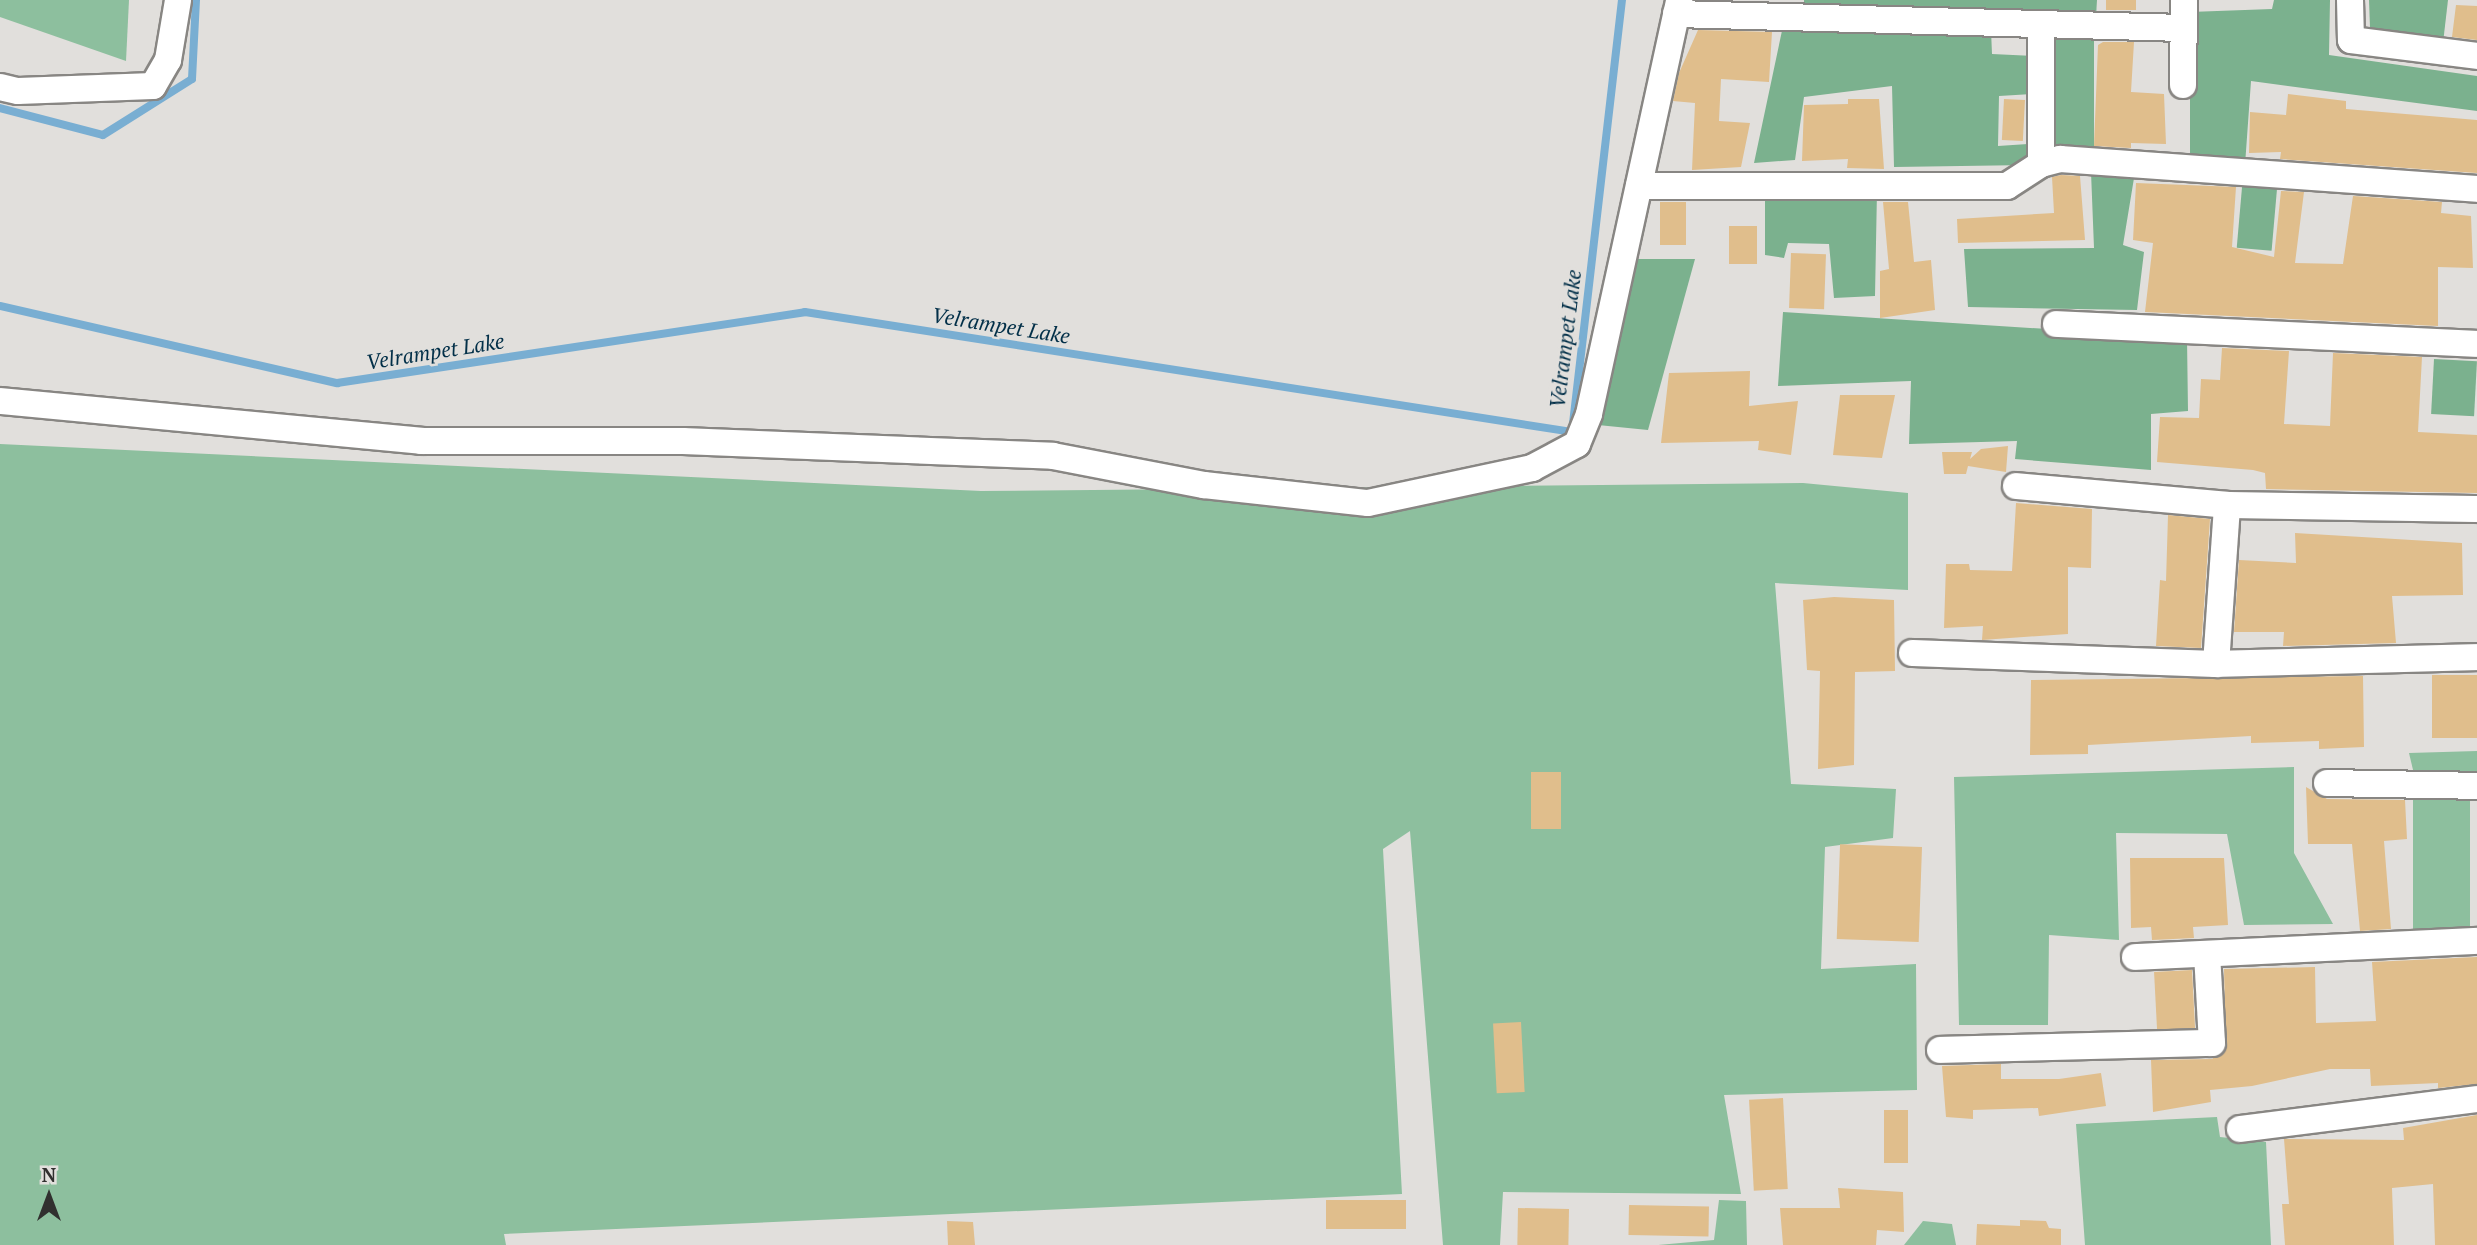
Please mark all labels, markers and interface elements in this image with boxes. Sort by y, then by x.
water label: Velrampet Lake [1544,268,1586,410]
water label: Velrampet Lake [930,302,1072,348]
water label: Velrampet Lake [364,328,506,374]
north arrow [14,1161,84,1231]
text: N [42,1162,56,1187]

